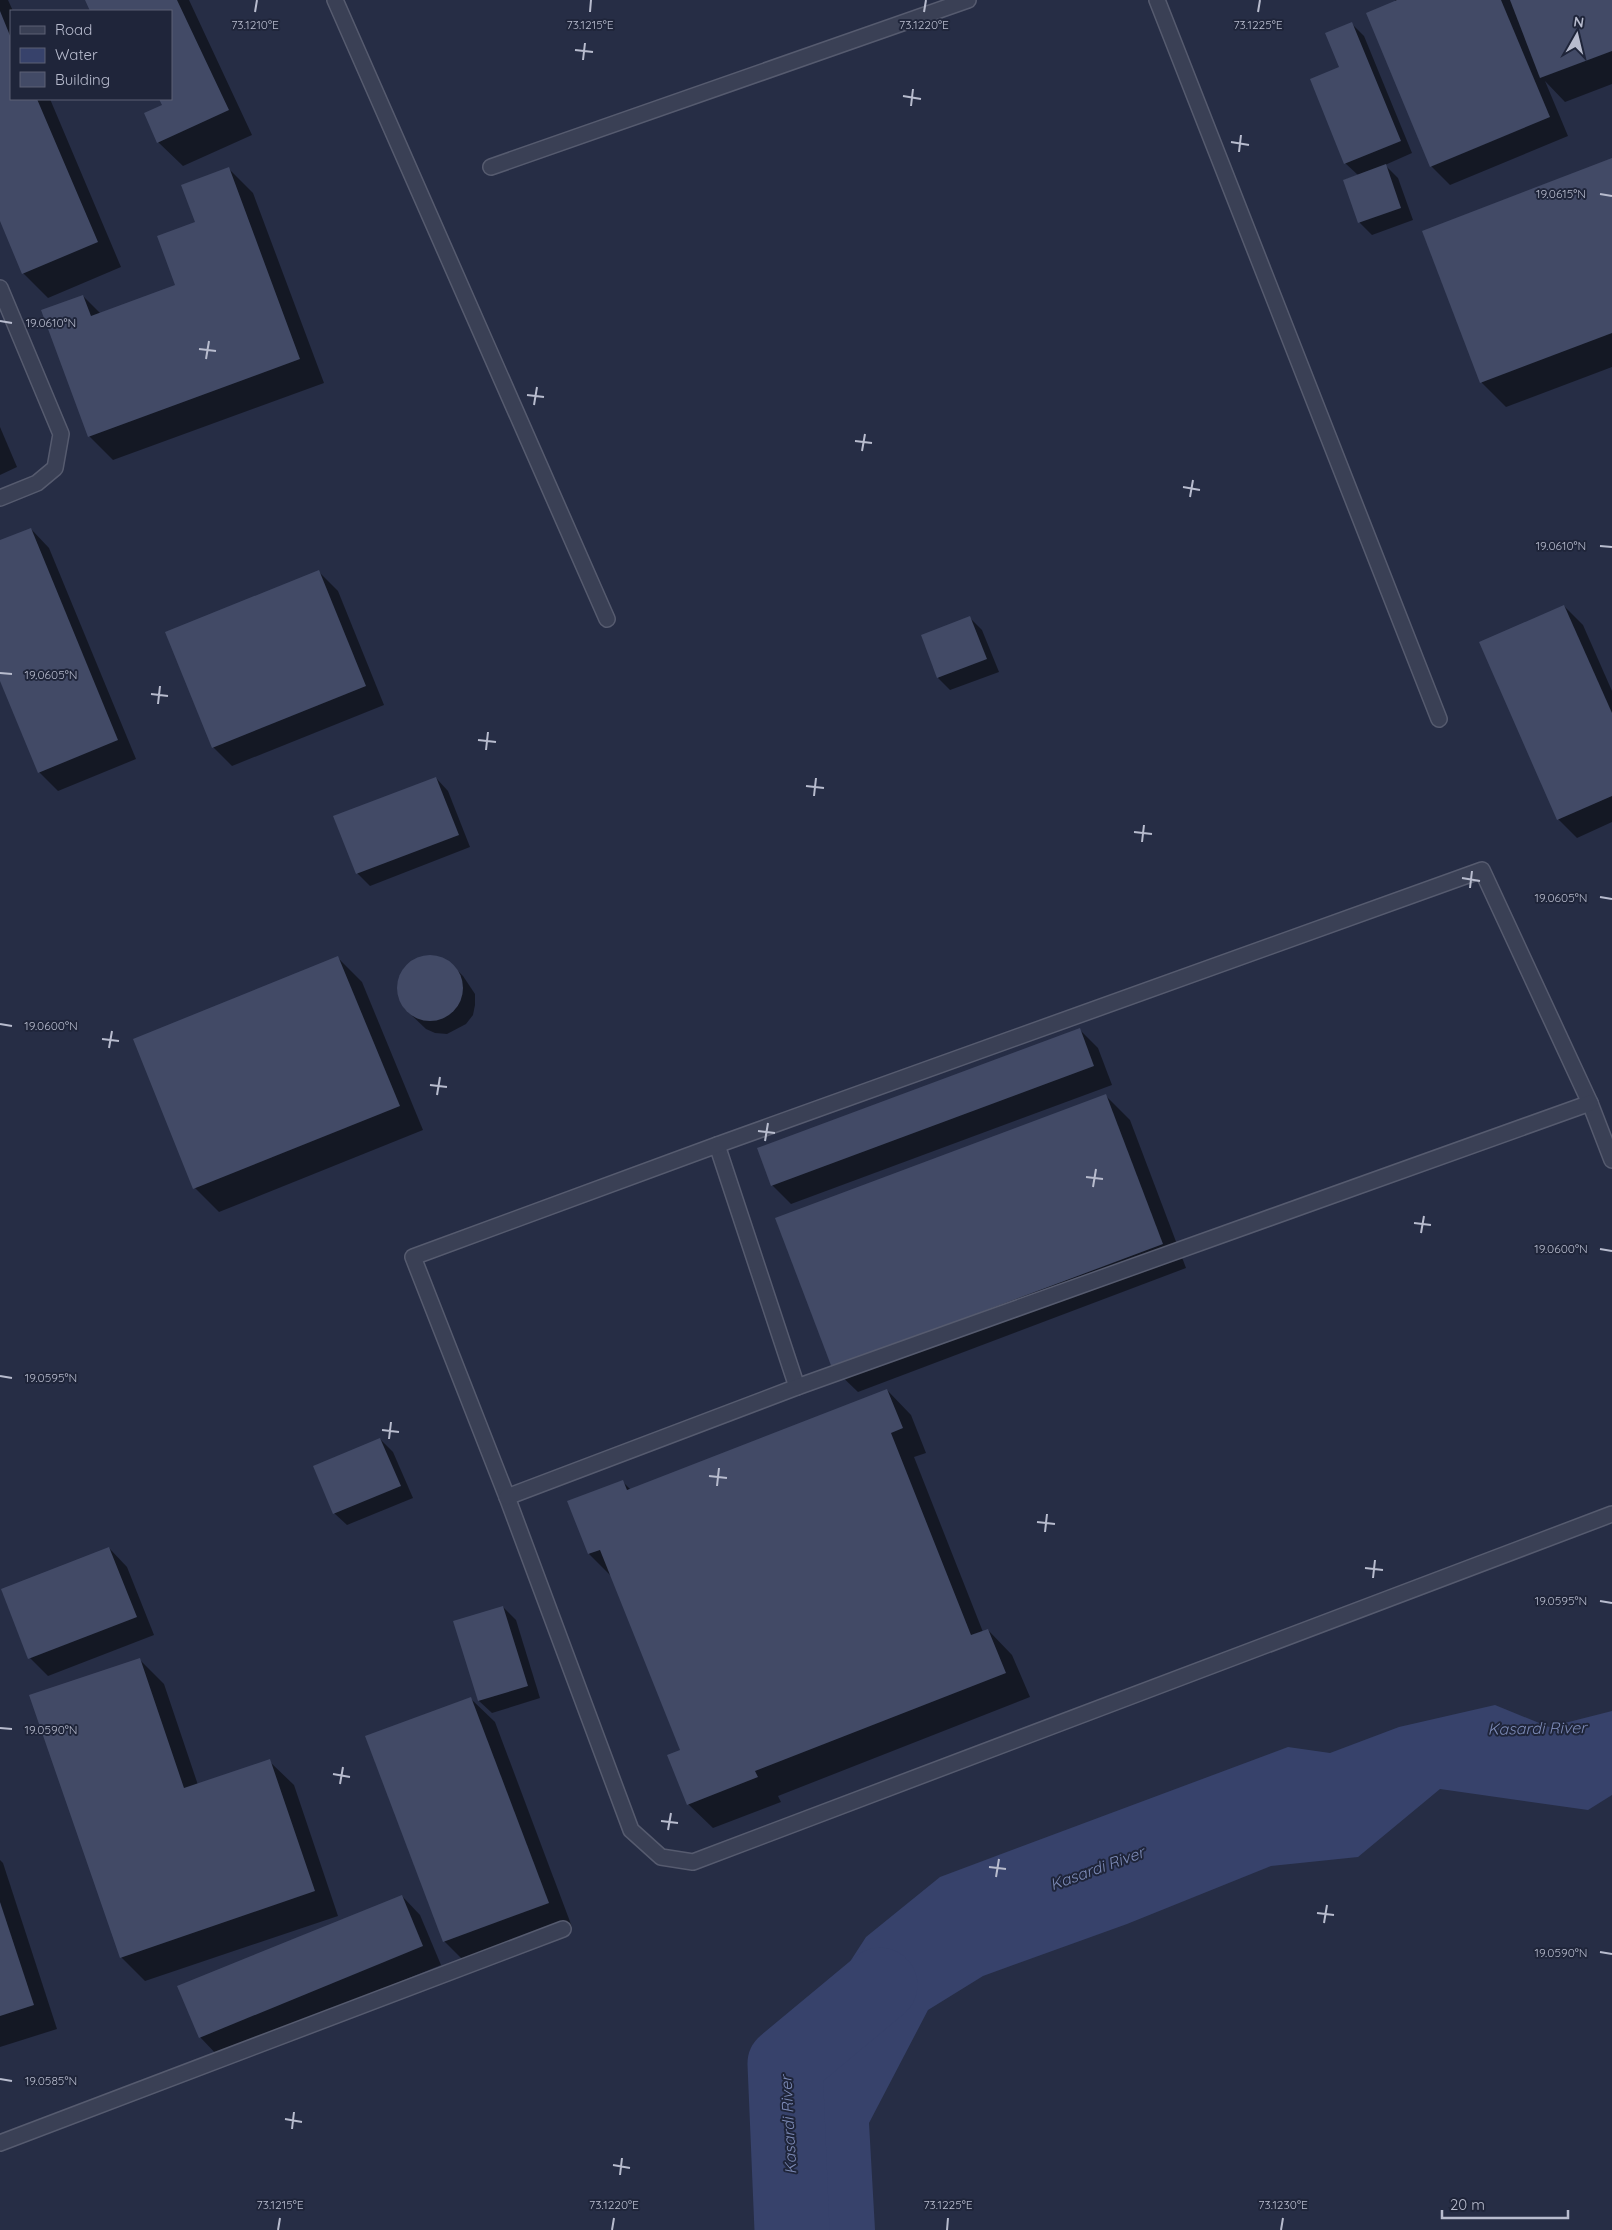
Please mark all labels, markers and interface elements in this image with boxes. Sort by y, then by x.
legend [10,10,172,100]
north arrow [1552,10,1602,60]
text: N [1572,12,1585,32]
text: 73.1210°E [231,17,279,32]
text: 73.1215°E [567,17,614,32]
text: 73.1220°E [899,17,949,32]
text: 73.1225°E [1233,17,1283,32]
text: Road [55,20,92,39]
text: Water [55,45,98,64]
text: Building [55,70,110,89]
text: 19.0615°N [1536,186,1586,201]
text: 19.0610°N [26,315,76,330]
text: 19.0610°N [1536,538,1586,553]
text: 19.0605°N [25,667,77,682]
text: 19.0605°N [1535,890,1587,905]
text: 19.0600°N [24,1018,78,1033]
text: 19.0600°N [1534,1241,1588,1256]
text: 19.0595°N [25,1370,77,1385]
text: 19.0595°N [1535,1593,1587,1608]
water label: Kasardi River [1487,1717,1588,1739]
text: 19.0590°N [24,1722,78,1737]
water label: Kasardi River [1047,1841,1149,1894]
text: 19.0590°N [1534,1945,1588,1960]
text: 19.0585°N [25,2073,77,2088]
water label: Kasardi River [775,2073,801,2175]
scale bar [1442,2188,1568,2220]
text: 20 m [1450,2195,1485,2214]
text: 73.1215°E [257,2197,304,2212]
text: 73.1220°E [589,2197,639,2212]
text: 73.1225°E [923,2197,973,2212]
text: 73.1230°E [1258,2197,1308,2212]

